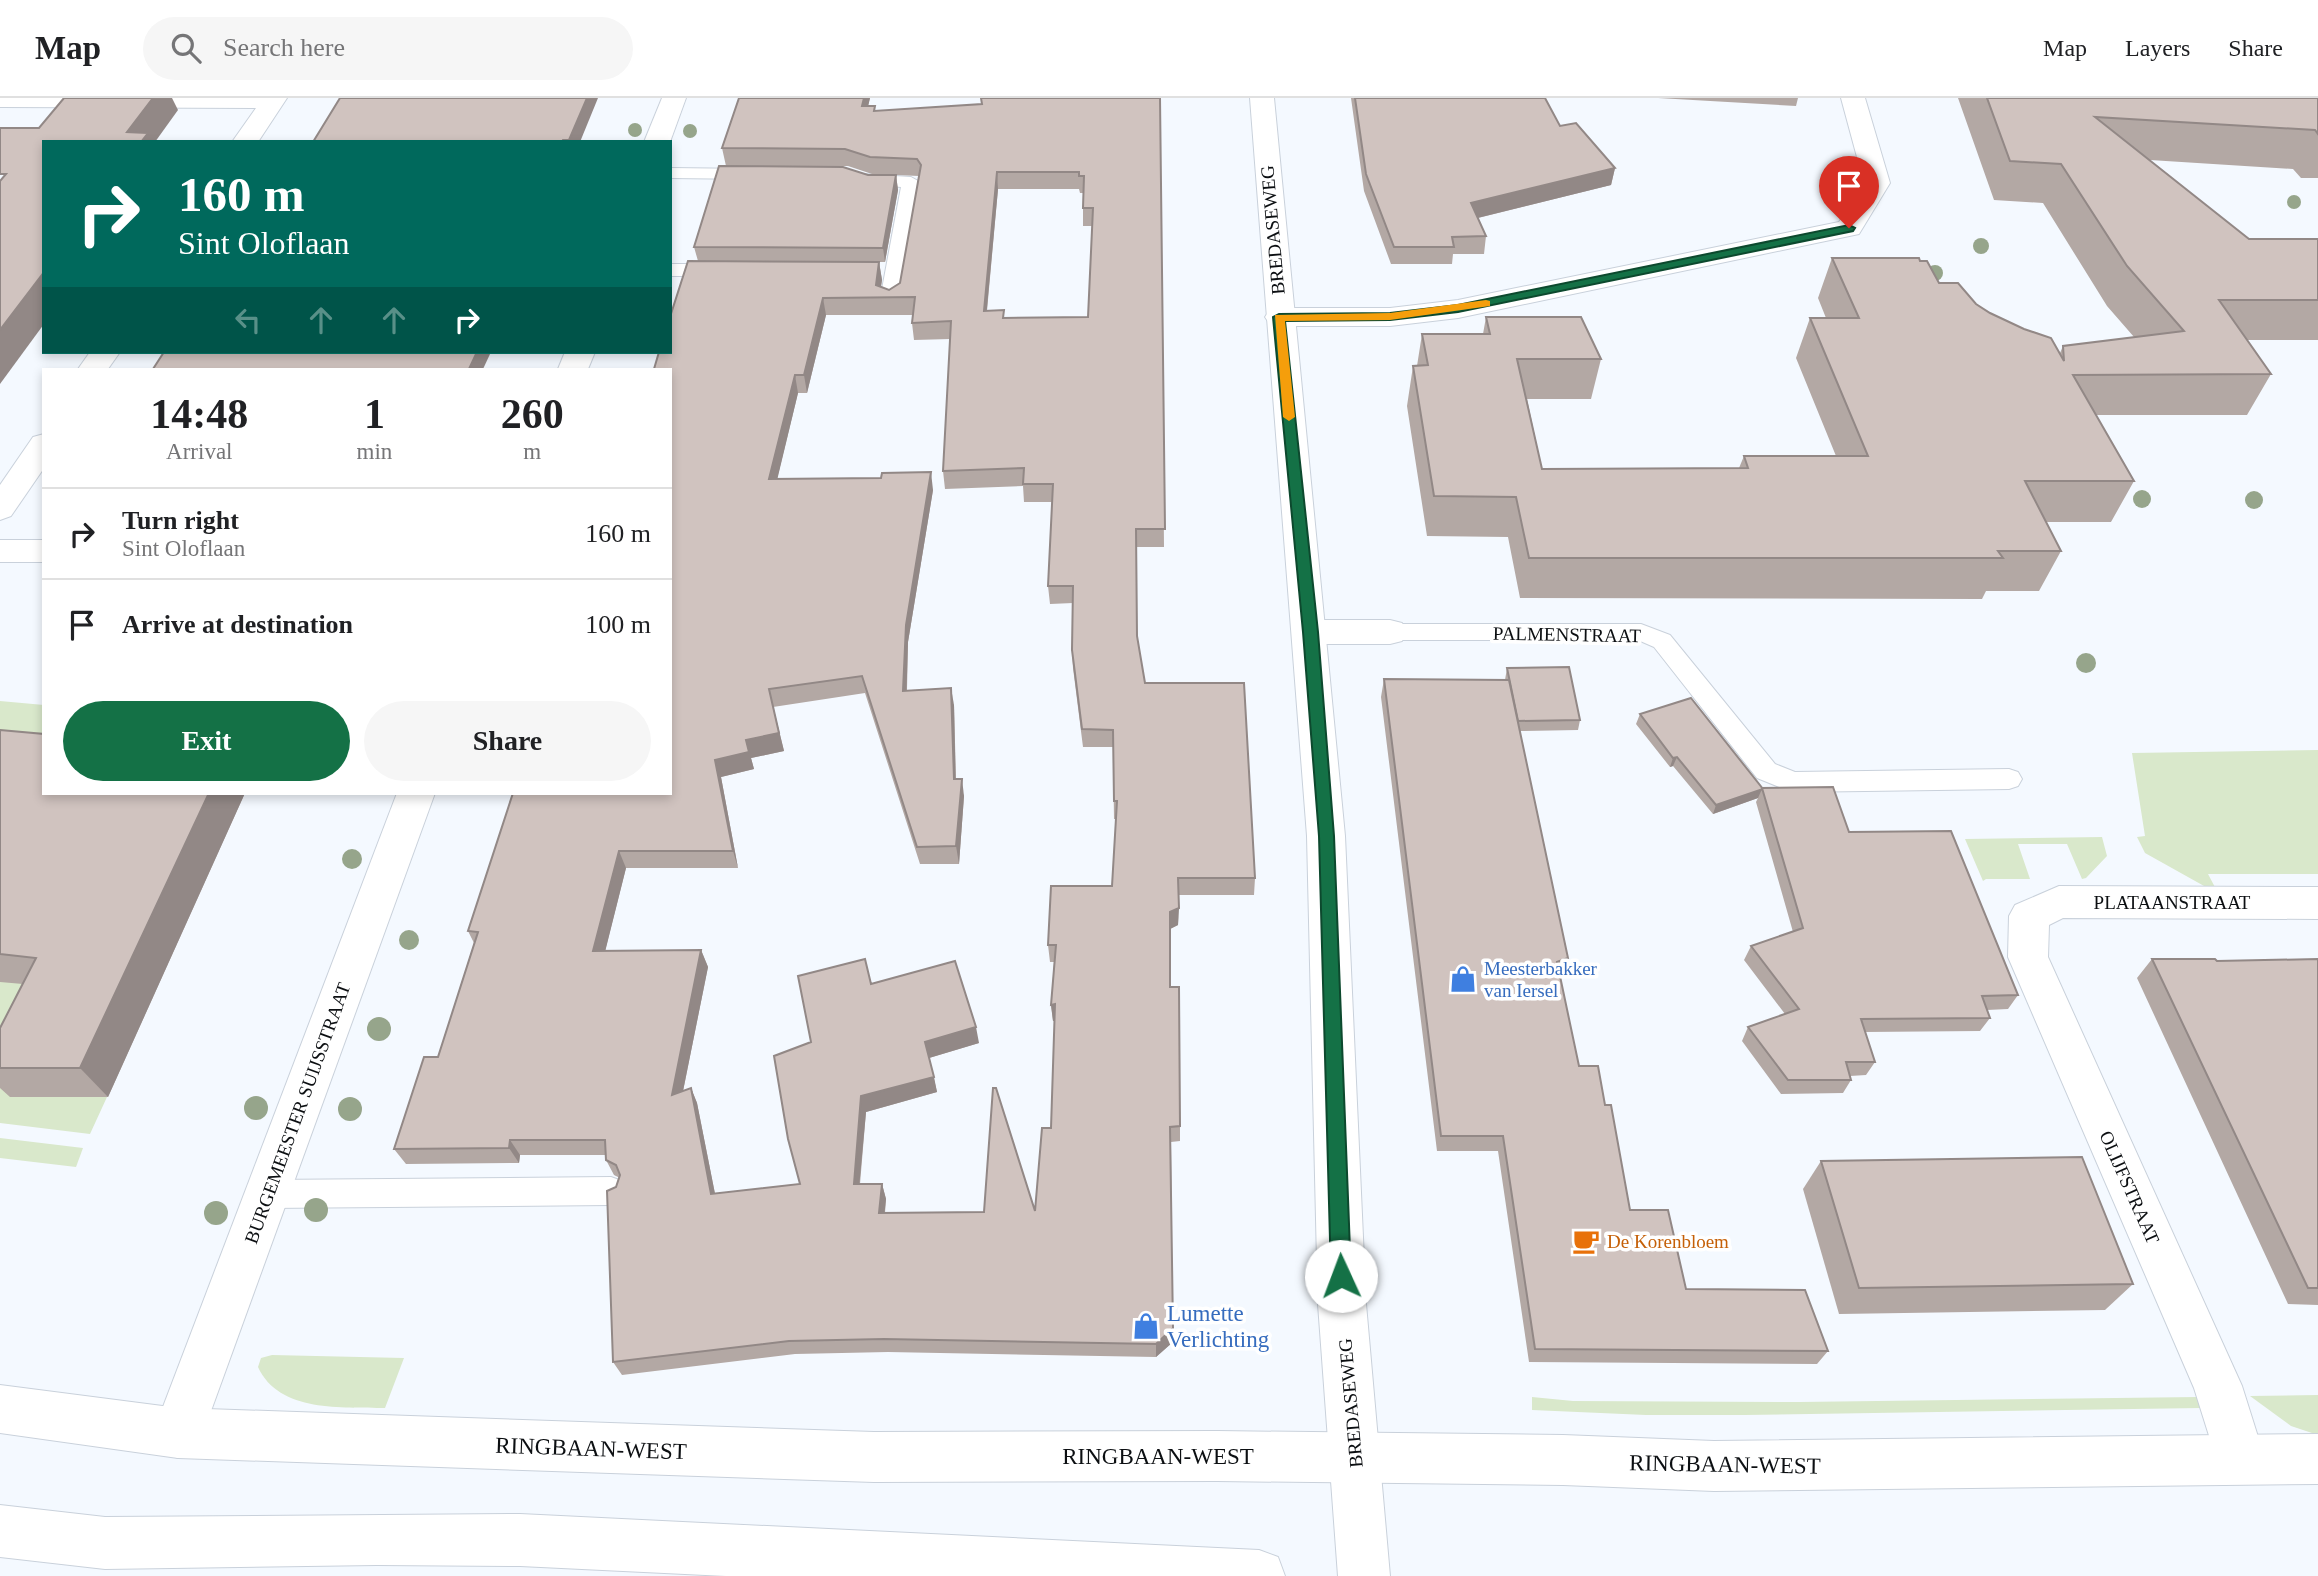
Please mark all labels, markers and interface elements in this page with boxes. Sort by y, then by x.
search box [143,17,633,80]
icon: search [167,29,205,67]
text: Map [35,30,101,66]
text: Search here [223,33,345,62]
text: Map [2043,35,2087,61]
text: Layers [2125,35,2190,61]
text: Share [2228,35,2283,61]
pin [1819,156,1879,228]
street label: BREDASEWEG [1256,164,1289,296]
text: 160 m [178,167,305,222]
icon: arrive [1830,167,1868,205]
icon: right [63,168,154,259]
text: Sint Oloflaan [178,225,350,261]
icon: left [229,301,267,339]
icon: ahead [302,301,340,339]
icon: ahead [375,301,413,339]
icon: right [448,301,486,339]
text: 14:48 [150,391,248,437]
text: 1 [364,391,385,437]
text: 260 [501,391,564,437]
text: Arrival [166,439,233,464]
text: min [357,439,392,464]
text: m [523,439,541,464]
text: Turn right [122,506,239,535]
icon: right [63,515,101,553]
text: 160 m [585,519,651,548]
text: Sint Oloflaan [122,536,245,561]
icon: arrive [63,606,101,644]
text: Arrive at destination [122,610,353,639]
text: 100 m [585,610,651,639]
street label: PALMENSTRAAT [1493,623,1642,646]
button: Exit [63,701,350,781]
button: Share [364,701,651,781]
street label: PLATAANSTRAAT [2094,892,2251,913]
place label: Meesterbakker van Iersel [1484,958,1598,1001]
shop icon: Meesterbakker van Iersel [1448,964,1478,994]
street label: BURGEMEESTER SUIJSSTRAAT [240,980,355,1246]
street label: OLIJFSTRAAT [2095,1127,2164,1247]
cafe icon: De Korenbloem [1571,1226,1601,1256]
place label: De Korenbloem [1607,1231,1729,1252]
position arrow [1304,1239,1378,1313]
place label: Lumette Verlichting [1167,1301,1270,1352]
shop icon: Lumette Verlichting [1131,1311,1161,1341]
street label: BREDASEWEG [1334,1337,1367,1469]
street label: RINGBAAN-WEST [495,1433,687,1464]
street label: RINGBAAN-WEST [1062,1444,1254,1469]
street label: RINGBAAN-WEST [1629,1450,1821,1479]

